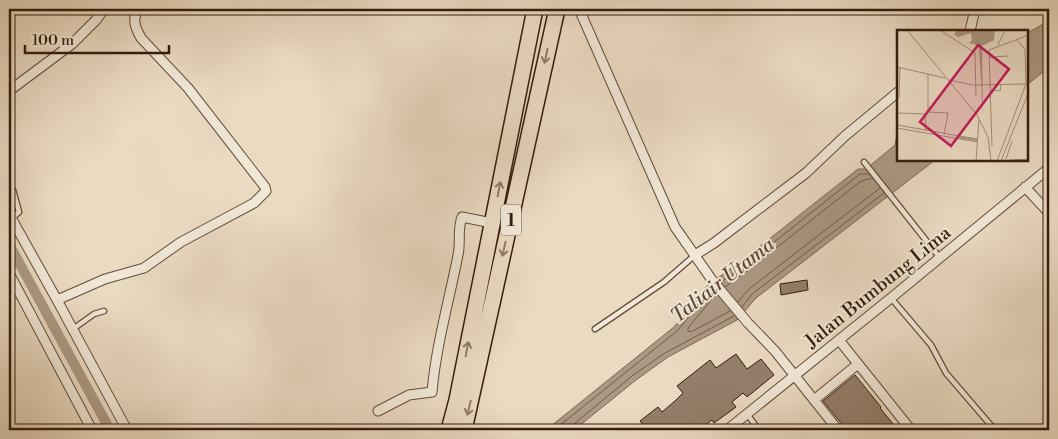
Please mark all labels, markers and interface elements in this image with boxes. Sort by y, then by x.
scale bar [25,22,169,54]
inset map [897,30,1028,161]
text: 100 m [32,31,74,50]
one-way arrow [541,48,551,64]
one-way arrow [495,182,504,198]
road number: 1 [501,204,521,236]
street label: Jalan Bumbung Lima [799,221,956,354]
water label: Taliair Utama [666,232,781,329]
one-way arrow [499,241,508,257]
one-way arrow [463,341,473,357]
one-way arrow [464,400,473,416]

